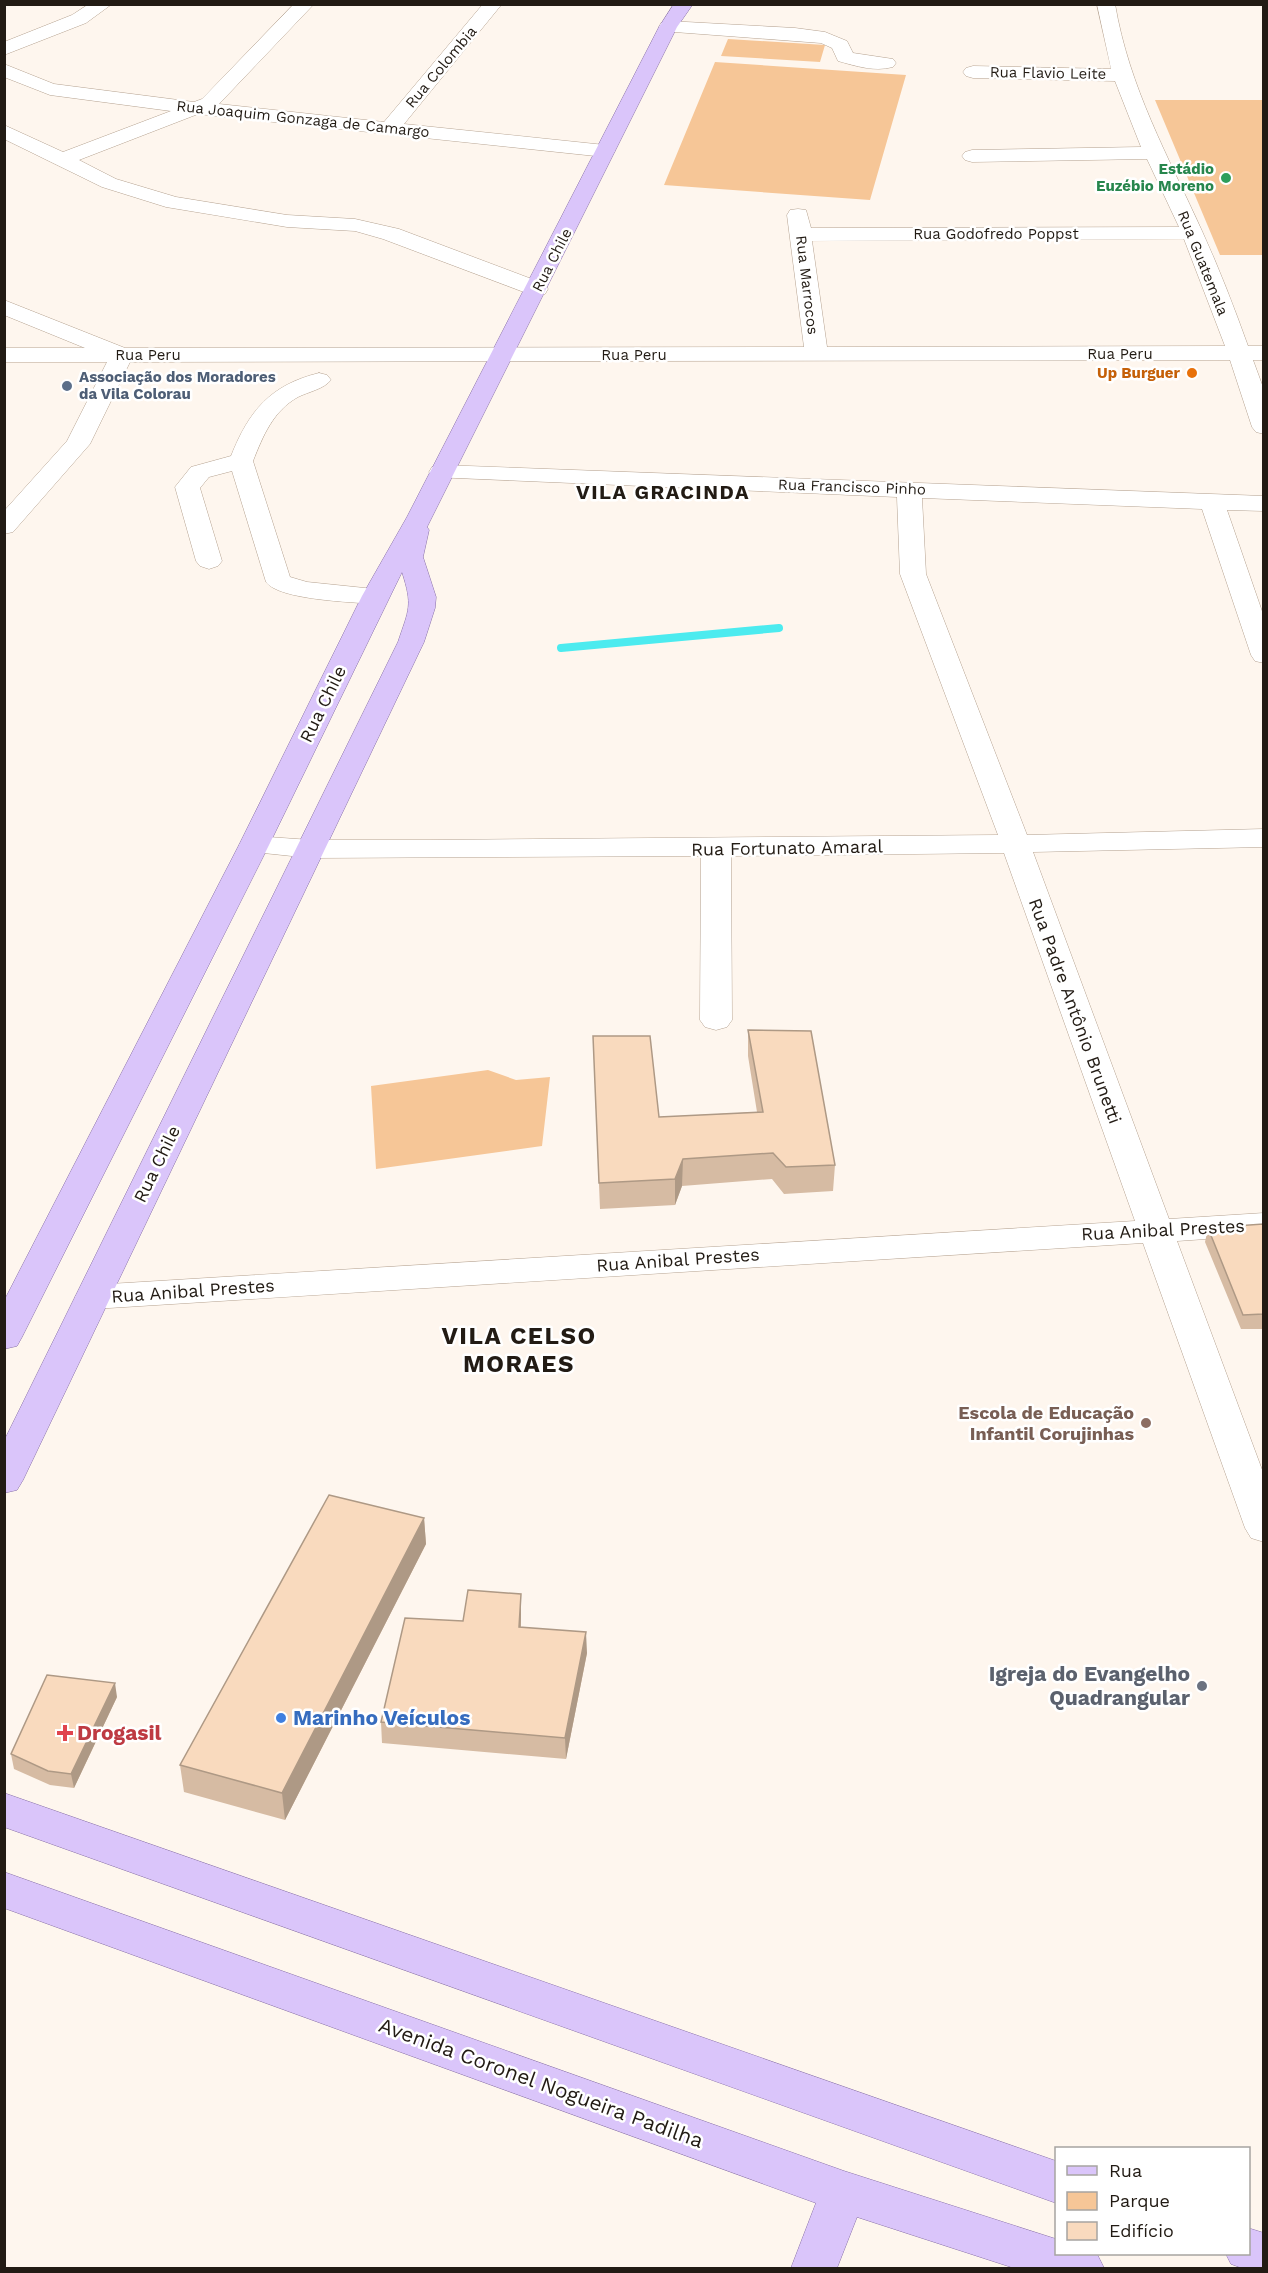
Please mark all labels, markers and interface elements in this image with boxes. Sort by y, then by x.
street label: Rua Colombia [402,22,481,112]
street label: Rua Flavio Leite [990,63,1106,83]
street label: Rua Joaquim Gonzaga de Camargo [176,97,430,141]
place label: Estádio Euzébio Moreno [1096,160,1214,195]
marker: Estádio Euzébio Moreno [1219,171,1233,185]
street label: Rua Guatemala [1174,208,1232,319]
street label: Rua Chile [528,225,576,295]
street label: Rua Godofredo Poppst [913,225,1079,243]
street label: Rua Marrocos [792,234,822,336]
street label: Rua Peru [1087,345,1153,363]
street label: Rua Peru [115,346,181,364]
street label: Rua Peru [601,346,667,364]
place label: Up Burguer [1097,364,1181,382]
marker: Up Burguer [1185,366,1199,380]
place label: Associação dos Moradores da Vila Colorau [79,368,276,403]
marker: Associação dos Moradores da Vila Colorau [60,379,74,393]
street label: Rua Francisco Pinho [778,475,926,499]
district label: VILA GRACINDA [576,480,750,504]
street label: Rua Chile [295,662,350,746]
street label: Rua Fortunato Amaral [691,835,884,860]
street label: Rua Padre Antônio Brunetti [1025,895,1126,1126]
street label: Rua Chile [129,1122,184,1206]
street label: Rua Anibal Prestes [1081,1215,1245,1244]
street label: Rua Anibal Prestes [596,1243,760,1276]
street label: Rua Anibal Prestes [111,1274,275,1307]
district label: VILA CELSO MORAES [441,1322,597,1378]
place label: Escola de Educação Infantil Corujinhas [958,1402,1134,1444]
marker: Escola de Educação Infantil Corujinhas [1139,1416,1153,1430]
place label: Igreja do Evangelho Quadrangular [989,1661,1190,1710]
marker: Igreja do Evangelho Quadrangular [1195,1679,1209,1693]
place label: Marinho Veículos [293,1705,470,1730]
marker: Marinho Veículos [274,1711,288,1725]
place label: Drogasil [77,1720,162,1745]
marker: Drogasil [58,1726,72,1740]
street label: Avenida Coronel Nogueira Padilha [375,2012,707,2153]
legend [1055,2147,1250,2255]
text: Rua [1109,2160,1142,2181]
text: Parque [1109,2190,1170,2211]
text: Edifício [1109,2220,1174,2241]

